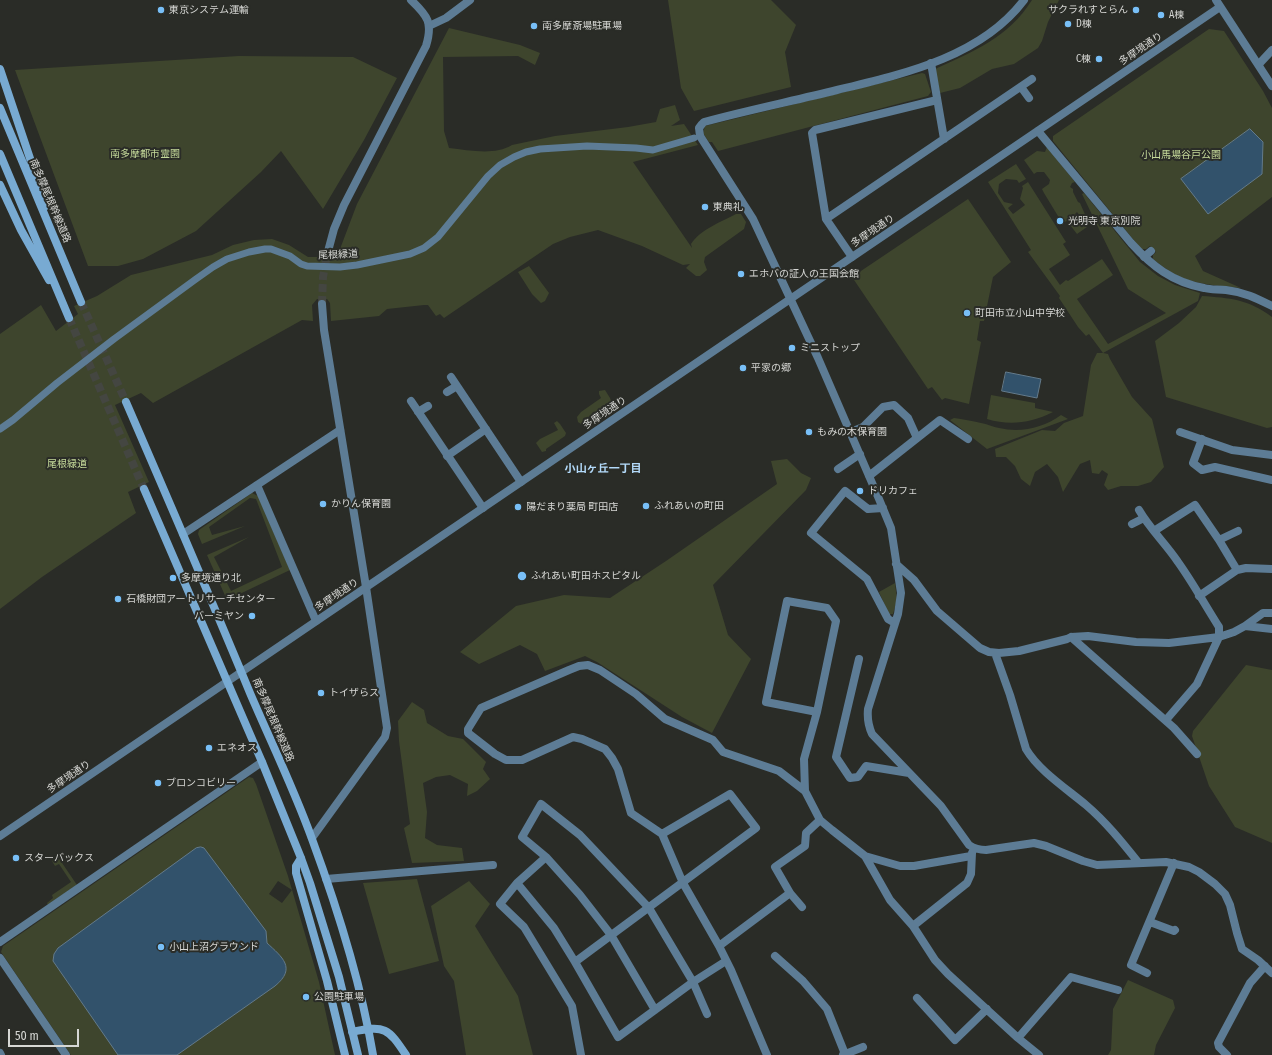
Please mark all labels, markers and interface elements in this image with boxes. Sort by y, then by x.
place label: 東京システム運輸 [169,4,249,16]
place label: サクラれすとらん [1048,4,1128,16]
marker: 東京システム運輸 [156,5,166,15]
marker: サクラれすとらん [1131,5,1141,15]
place label: A棟 [1169,9,1184,21]
marker: A棟 [1156,10,1166,20]
place label: D棟 [1076,18,1092,30]
marker: D棟 [1063,19,1073,29]
place label: 南多摩斎場駐車場 [542,20,622,32]
marker: 南多摩斎場駐車場 [529,21,539,31]
street label: 多摩境通り [1117,30,1165,68]
place label: C棟 [1076,53,1091,65]
marker: C棟 [1094,54,1104,64]
park label: 南多摩都市霊園 [110,148,180,160]
park label: 小山馬場谷戸公園 [1141,149,1221,161]
street label: 南多摩尾根幹線道路 [27,157,73,245]
place label: 東典礼 [713,201,743,213]
marker: 東典礼 [700,202,710,212]
street label: 多摩境通り [849,212,897,250]
place label: 光明寺 東京別院 [1068,215,1140,227]
marker: 光明寺 東京別院 [1055,216,1065,226]
street label: 尾根緑道 [318,248,358,262]
place label: エホバの証人の王国会館 [749,268,859,280]
marker: エホバの証人の王国会館 [736,269,746,279]
place label: 町田市立小山中学校 [975,307,1065,319]
marker: 町田市立小山中学校 [962,308,972,318]
place label: ミニストップ [800,342,860,354]
marker: ミニストップ [787,343,797,353]
place label: 平家の郷 [751,362,791,374]
marker: 平家の郷 [738,363,748,373]
street label: 多摩境通り [581,394,629,432]
place label: もみの木保育園 [817,426,887,438]
marker: もみの木保育園 [804,427,814,437]
park label: 尾根緑道 [47,458,87,470]
district label: 小山ヶ丘一丁目 [565,462,641,476]
place label: ドリカフェ [868,485,918,497]
marker: ドリカフェ [855,486,865,496]
place label: かりん保育園 [331,498,391,510]
marker: かりん保育園 [318,499,328,509]
place label: ふれあいの町田 [654,500,724,512]
place label: 陽だまり薬局 町田店 [526,501,618,513]
marker: ふれあいの町田 [641,501,651,511]
marker: 陽だまり薬局 町田店 [513,502,523,512]
marker: ふれあい町田ホスピタル [516,570,528,582]
place label: ふれあい町田ホスピタル [531,570,641,582]
place label: 多摩境通り北 [181,572,241,584]
marker: 多摩境通り北 [168,573,178,583]
street label: 多摩境通り [313,576,361,614]
place label: 石橋財団アートリサーチセンター [126,593,275,605]
marker: 石橋財団アートリサーチセンター [113,594,123,604]
place label: バーミヤン [194,610,244,622]
marker: バーミヤン [247,611,257,621]
street label: 南多摩尾根幹線道路 [250,676,296,764]
place label: トイザらス [329,687,379,699]
marker: トイザらス [316,688,326,698]
place label: エネオス [217,742,257,754]
marker: エネオス [204,743,214,753]
street label: 多摩境通り [45,758,93,796]
place label: ブロンコビリー [166,777,236,789]
marker: ブロンコビリー [153,778,163,788]
place label: スターバックス [24,852,94,864]
marker: スターバックス [11,853,21,863]
place label: 小山上沼グラウンド [169,941,259,953]
marker: 小山上沼グラウンド [156,942,166,952]
place label: 公園駐車場 [314,991,364,1003]
marker: 公園駐車場 [301,992,311,1002]
scale bar [10,1021,81,1047]
text: 50 m [15,1029,39,1043]

